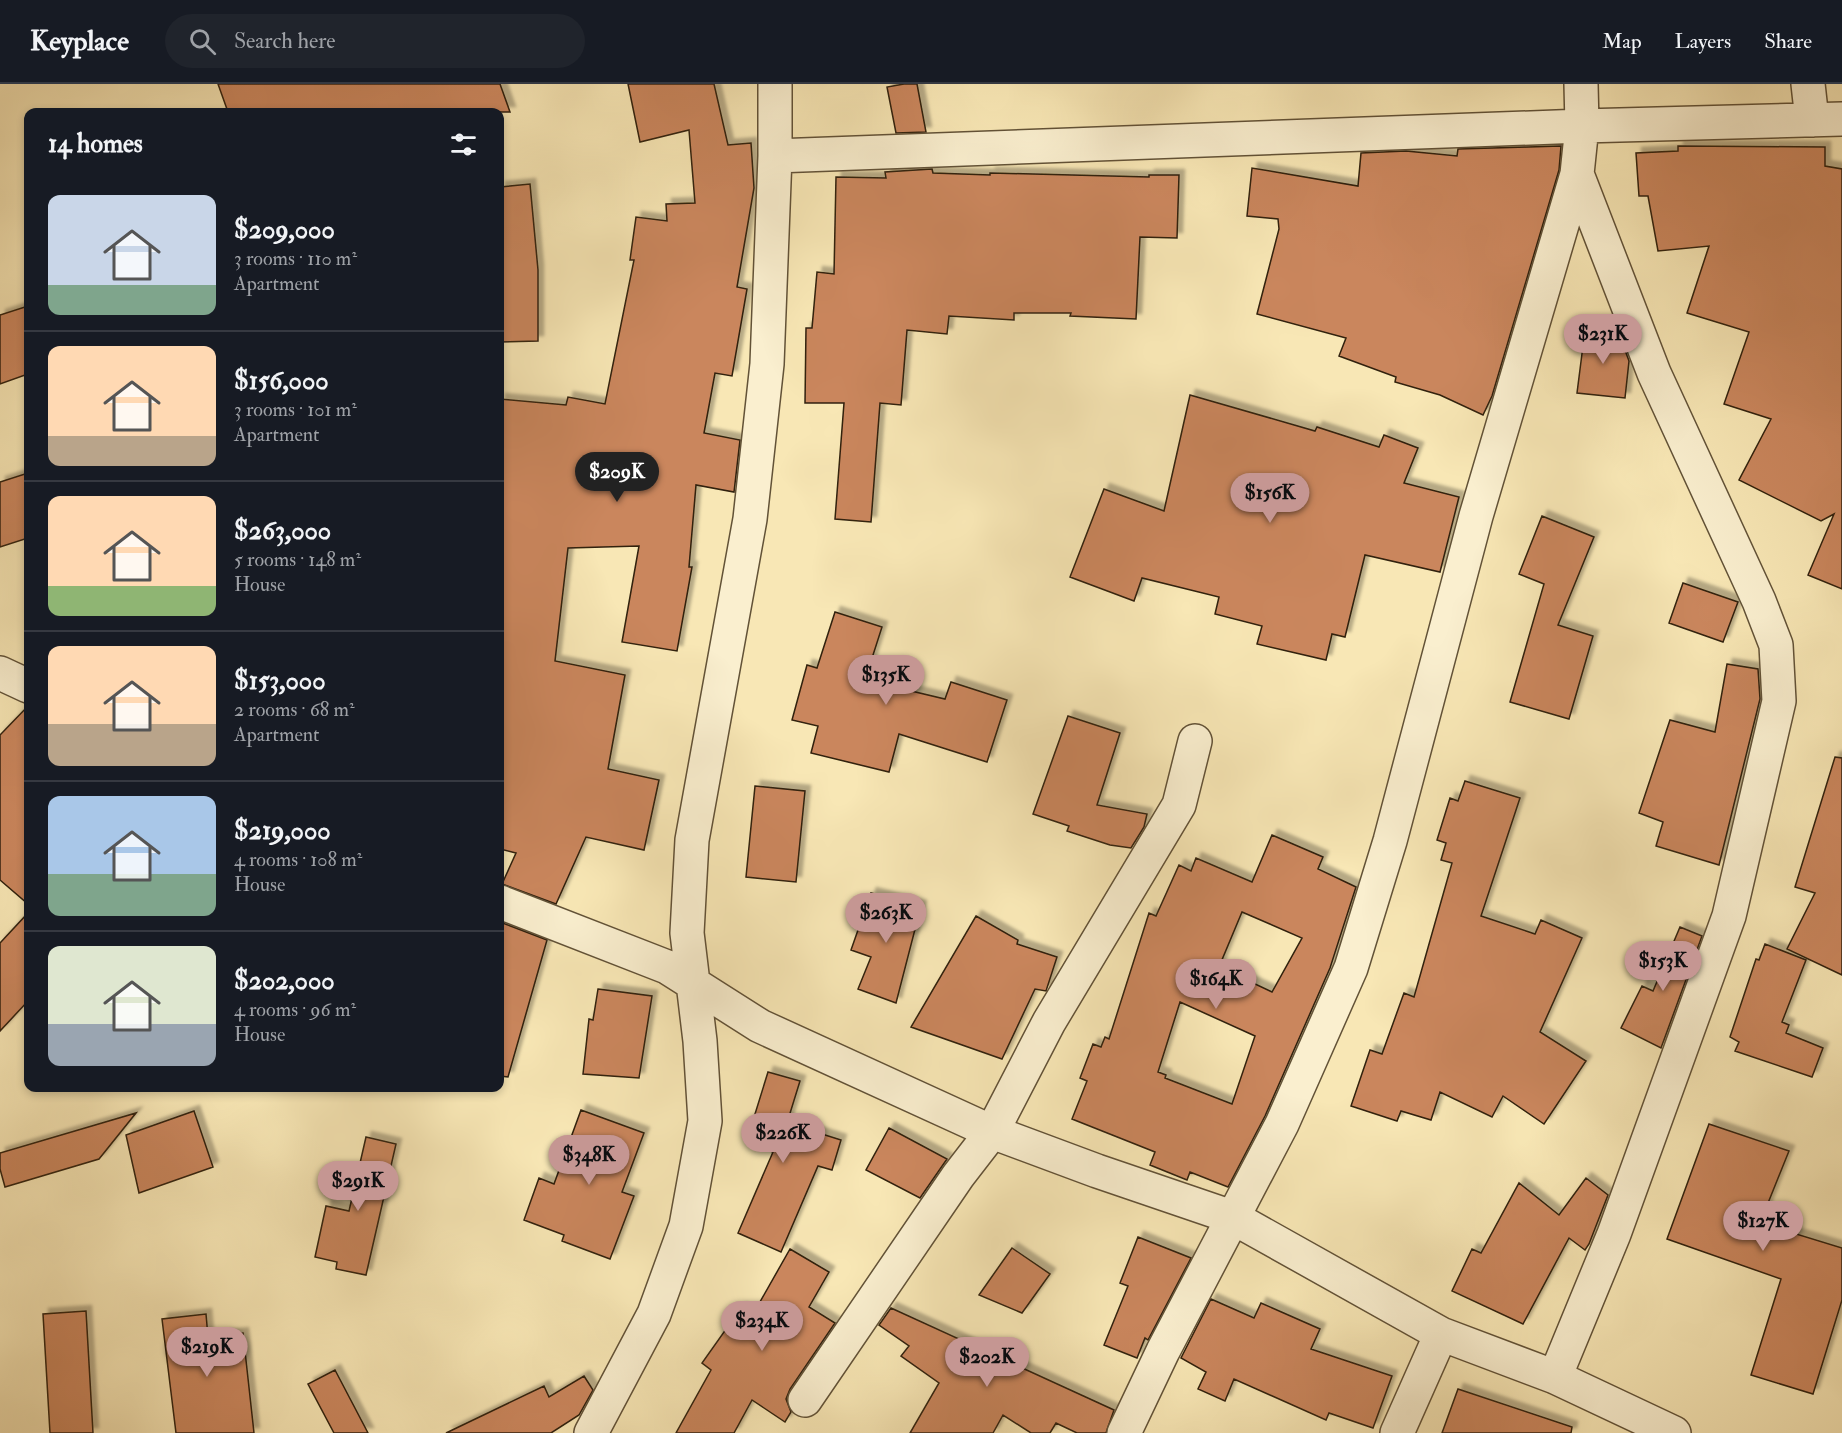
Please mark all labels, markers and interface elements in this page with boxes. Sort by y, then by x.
search box [165,14,585,68]
text: Keyplace [30,24,129,59]
icon: search [186,25,219,58]
text: Search here [234,27,336,55]
text: Map [1602,28,1642,55]
text: Layers [1675,28,1731,55]
text: Share [1764,28,1812,55]
text: 14 homes [48,128,143,160]
icon: filters [447,128,480,161]
text: $209,000 [234,214,335,246]
icon: home [96,219,168,291]
text: 3 rooms · 110 m² [234,246,357,271]
text: Apartment [234,271,319,296]
pin: $231K [1561,314,1645,365]
text: $231K [1578,321,1628,346]
text: $156,000 [234,365,329,397]
icon: home [96,370,168,442]
text: 3 rooms · 101 m² [234,397,357,422]
text: Apartment [234,422,319,447]
pin: $209K [575,452,659,503]
text: $209K [589,459,645,484]
pin: $156K [1228,473,1312,524]
text: $156K [1244,480,1296,505]
text: $263,000 [234,515,331,547]
icon: home [96,520,168,592]
text: 5 rooms · 148 m² [234,547,361,572]
text: House [234,572,285,597]
pin: $135K [844,655,928,706]
text: $135K [862,662,910,687]
text: $153,000 [234,665,326,697]
icon: home [96,670,168,742]
text: 2 rooms · 68 m² [234,697,355,722]
text: Apartment [234,722,319,747]
text: $219,000 [234,815,331,847]
icon: home [96,820,168,892]
text: 4 rooms · 108 m² [234,847,362,872]
text: House [234,872,285,897]
pin: $263K [844,893,928,944]
text: $263K [859,900,913,925]
pin: $153K [1621,941,1705,992]
text: $153K [1639,948,1687,973]
pin: $164K [1174,959,1258,1010]
text: $202,000 [234,965,335,997]
text: $164K [1189,966,1243,991]
icon: home [96,970,168,1042]
text: 4 rooms · 96 m² [234,997,356,1022]
text: House [234,1022,285,1047]
pin: $226K [741,1113,825,1164]
text: $226K [755,1120,811,1145]
pin: $348K [547,1135,631,1186]
text: $348K [562,1142,616,1167]
pin: $291K [316,1161,400,1212]
text: $291K [332,1168,384,1193]
pin: $127K [1721,1201,1805,1252]
text: $127K [1737,1208,1789,1233]
pin: $234K [720,1301,804,1352]
text: $234K [735,1308,789,1333]
pin: $219K [165,1327,249,1378]
text: $219K [181,1334,233,1359]
pin: $202K [945,1337,1029,1388]
text: $202K [959,1344,1015,1369]

